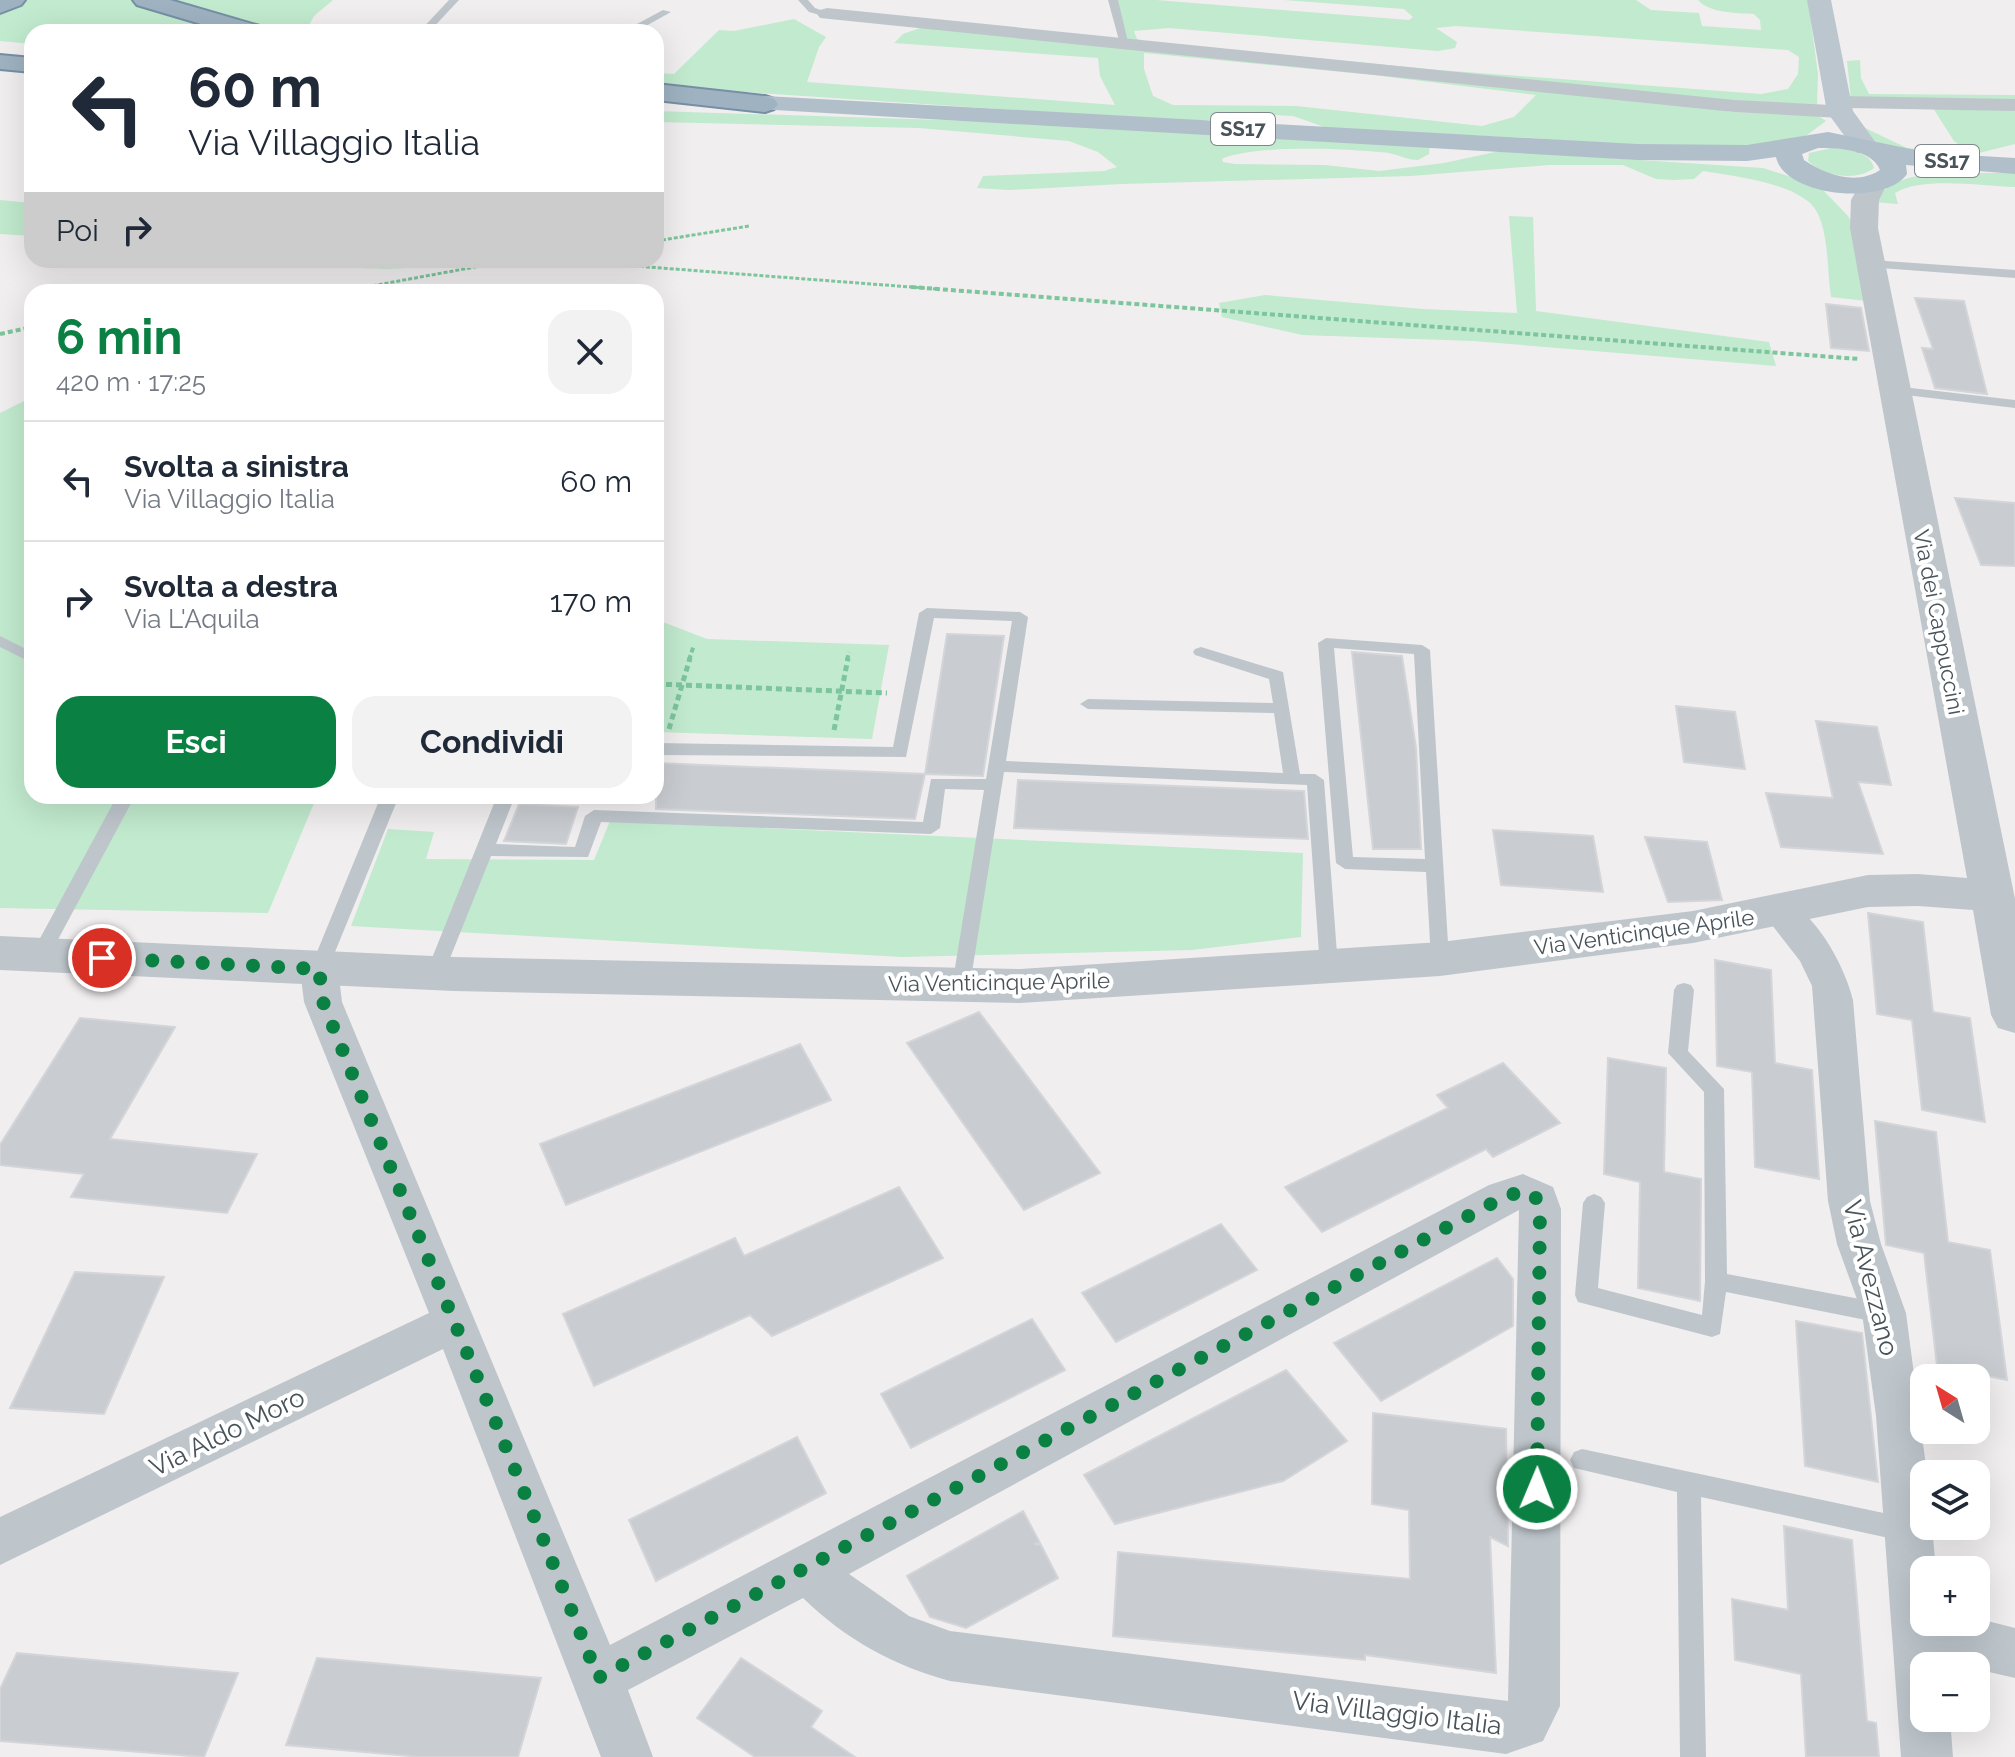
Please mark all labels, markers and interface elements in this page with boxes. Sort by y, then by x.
text: 60 m [188,54,322,120]
icon: left [56,56,160,160]
road number: SS17 [1211,113,1275,145]
text: Via Villaggio Italia [188,121,480,163]
road number: SS17 [1915,145,1979,177]
icon: right [115,208,159,252]
text: Poi [56,213,99,248]
text: 6 min [56,309,183,365]
button: close [548,310,632,394]
text: 420 m · 17:25 [56,367,206,397]
text: Svolta a sinistra [124,449,349,484]
icon: left [56,459,100,503]
text: 60 m [560,464,632,499]
text: Via Villaggio Italia [124,484,335,514]
street label: Via dei Cappuccini [1908,527,1970,717]
text: Svolta a destra [124,569,338,604]
icon: right [56,579,100,623]
text: 170 m [550,584,632,619]
text: Via L'Aquila [124,604,260,634]
button: Esci [56,696,336,788]
button: Condividi [352,696,632,788]
street label: Via Venticinque Aprile [1532,904,1756,960]
pin [68,924,136,992]
icon: arrive [80,936,124,980]
street label: Via Venticinque Aprile [888,967,1110,997]
street label: Via Avezzano [1837,1197,1905,1359]
north arrow [1910,1364,1990,1444]
map controls [1910,1364,1990,1732]
street label: Via Aldo Moro [145,1382,309,1482]
position arrow [1495,1447,1579,1531]
button: layers [1910,1460,1990,1540]
button: + [1910,1556,1990,1636]
button: − [1910,1652,1990,1732]
street label: Via Villaggio Italia [1291,1685,1503,1741]

